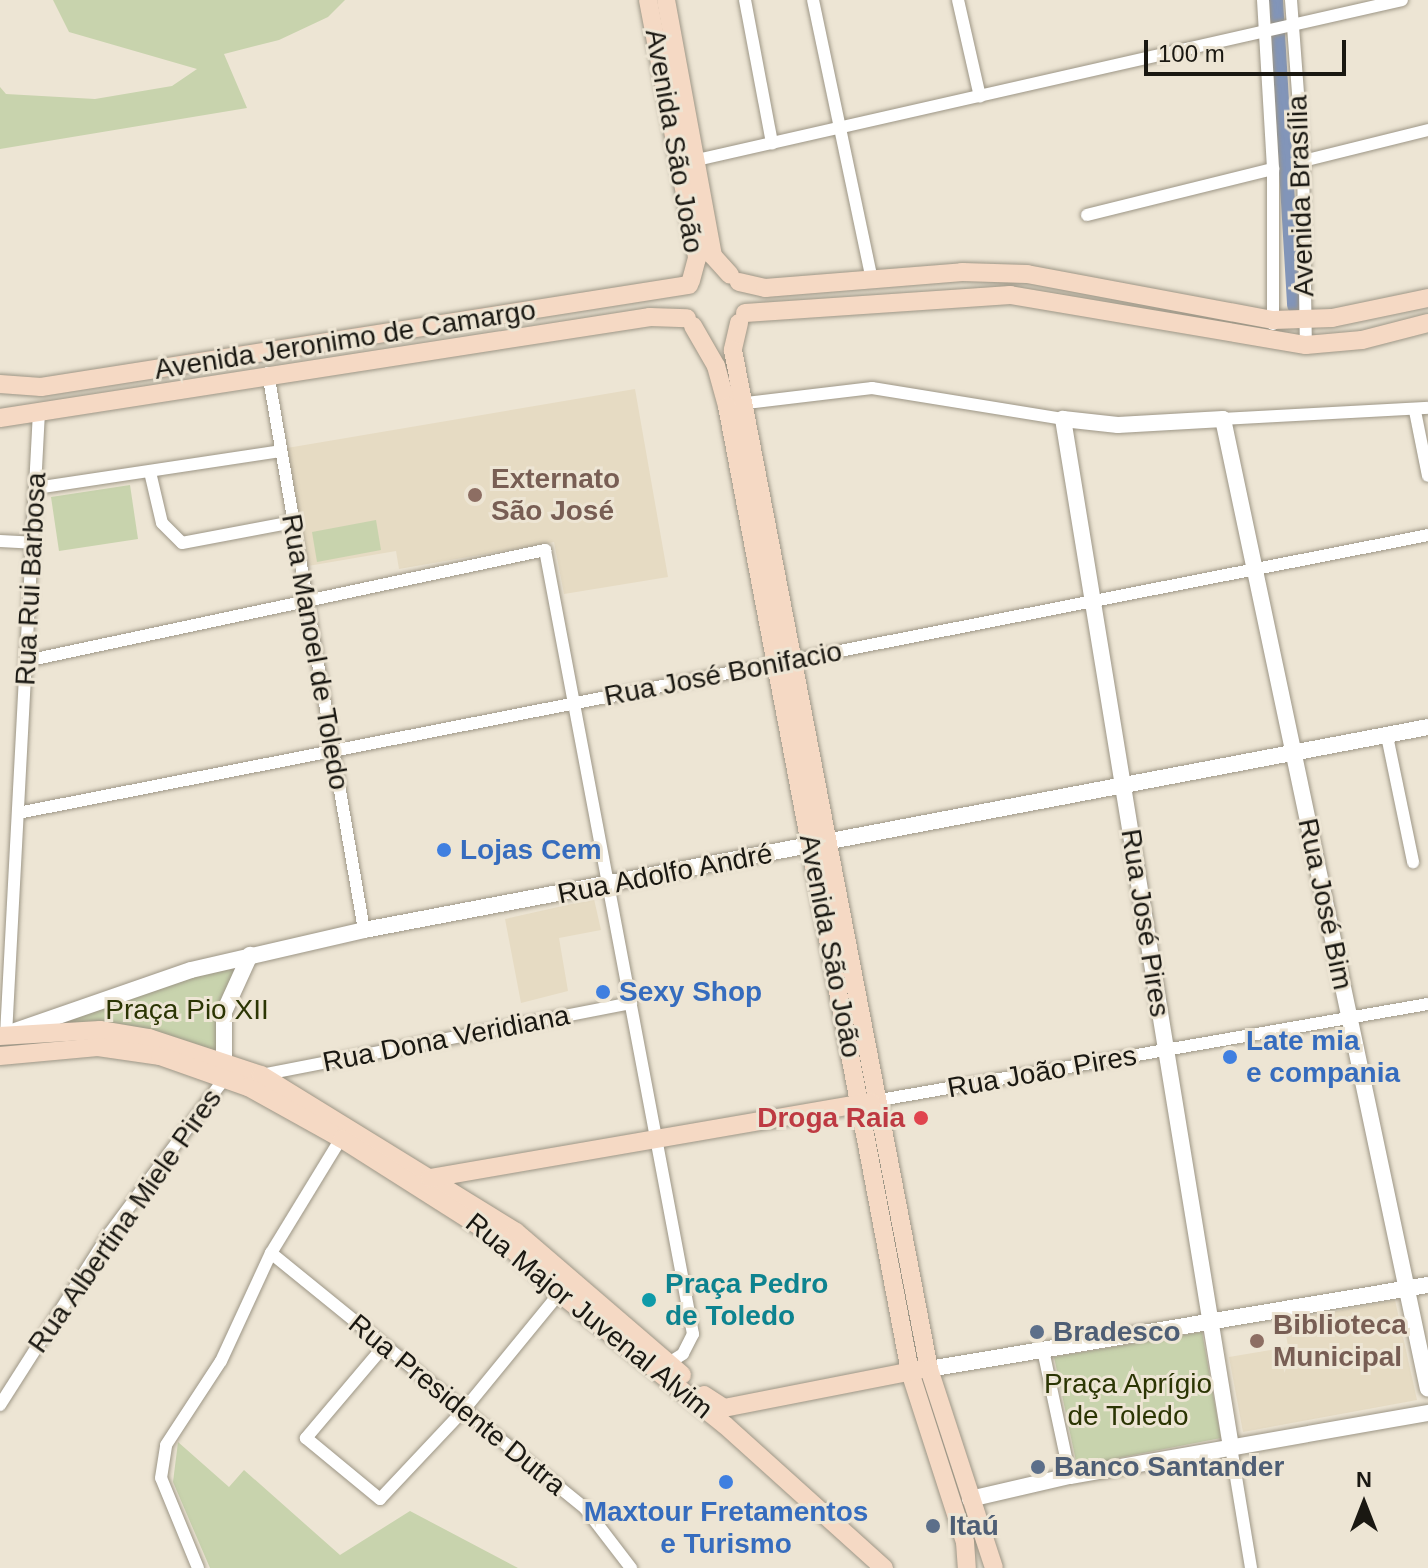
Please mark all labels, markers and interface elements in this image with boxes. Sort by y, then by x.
scale bar [1148,24,1350,74]
street label: Avenida São João [638,26,710,256]
text: 100 m [1158,40,1225,67]
street label: Avenida Brasília [1281,95,1321,297]
street label: Avenida Jeronimo de Camargo [152,293,538,387]
place label: Externato São José [491,462,620,528]
street label: Rua Rui Barbosa [9,472,53,686]
marker: Externato São José [466,486,484,504]
street label: Rua Manoel de Toledo [274,511,356,793]
street label: Rua José Bonifacio [601,634,845,714]
street label: Rua José Bim [1290,815,1360,993]
street label: Rua José Pires [1114,827,1176,1019]
street label: Avenida São João [792,831,868,1061]
place label: Lojas Cem [460,833,602,867]
street label: Rua Adolfo André [553,836,777,912]
marker: Lojas Cem [435,841,453,859]
place label: Sexy Shop [619,975,762,1009]
marker: Sexy Shop [594,983,612,1001]
park label: Praça Pio XII [105,993,269,1027]
street label: Rua Dona Veridiana [320,999,572,1079]
place label: Late mia e compania [1246,1024,1400,1090]
street label: Rua João Pires [945,1039,1139,1105]
marker: Late mia e compania [1221,1048,1239,1066]
street label: Rua Albertina Miele Pires [21,1082,229,1360]
place label: Droga Raia [757,1101,905,1135]
marker: Droga Raia [912,1109,930,1127]
street label: Rua Major Juvenal Alvim [458,1206,720,1426]
place label: Praça Pedro de Toledo [665,1267,828,1333]
marker: Praça Pedro de Toledo [640,1291,658,1309]
street label: Rua Presidente Dutra [342,1307,572,1503]
place label: Biblioteca Municipal [1273,1308,1407,1374]
place label: Bradesco [1053,1315,1181,1349]
marker: Bradesco [1028,1323,1046,1341]
marker: Biblioteca Municipal [1248,1332,1266,1350]
park label: Praça Aprígio de Toledo [1043,1367,1213,1433]
place label: Banco Santander [1054,1450,1284,1484]
marker: Banco Santander [1029,1458,1047,1476]
north arrow [1324,1464,1404,1544]
text: N [1356,1467,1372,1492]
marker: Maxtour Fretamentos e Turismo [717,1473,735,1491]
place label: Maxtour Fretamentos e Turismo [584,1495,868,1561]
place label: Itaú [949,1509,999,1543]
marker: Itaú [924,1517,942,1535]

